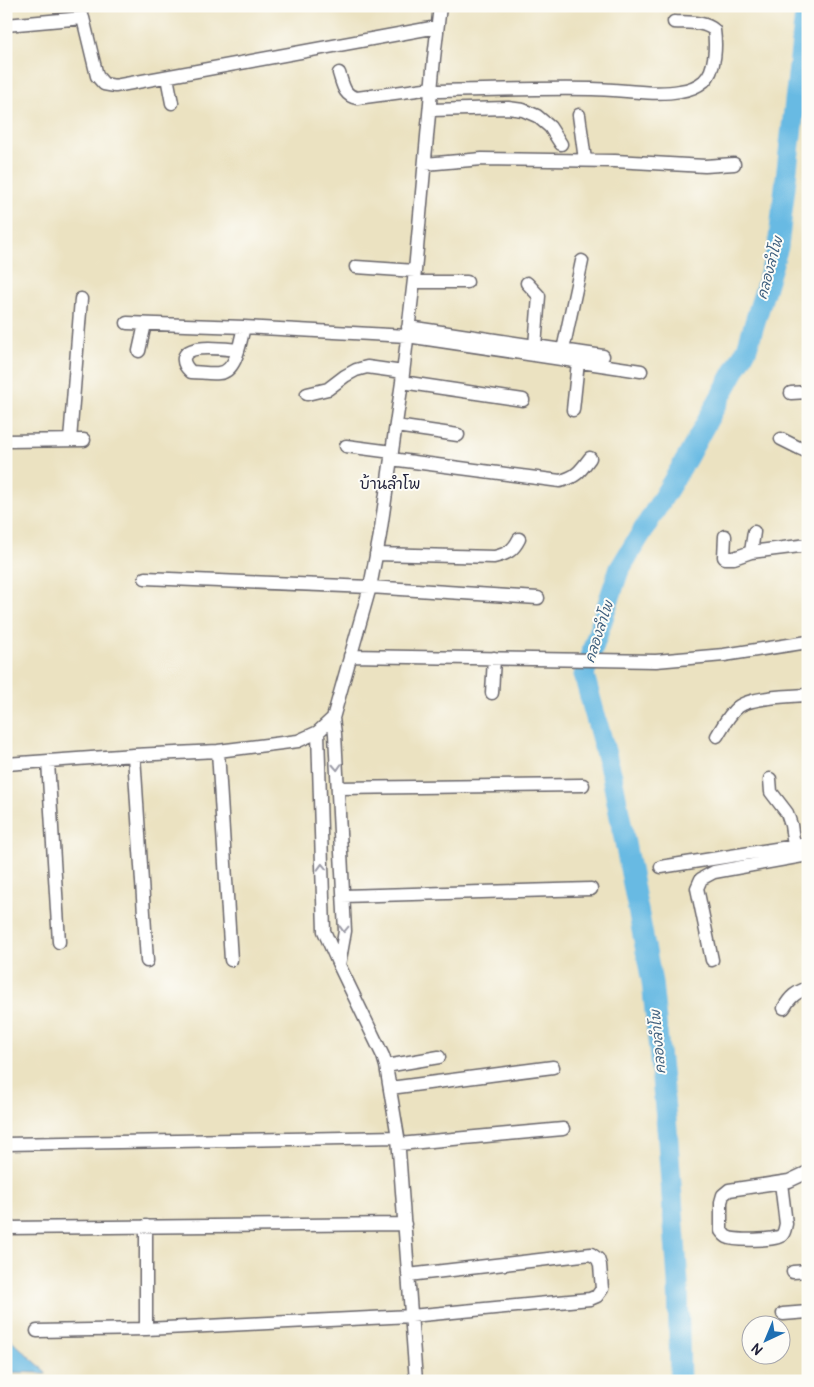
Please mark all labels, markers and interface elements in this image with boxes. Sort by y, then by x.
water label: คลองลำโพ [753,233,787,301]
district label: บ้านลำโพ [359,474,421,494]
water label: คลองลำโพ [580,597,617,665]
one-way arrow [331,763,342,771]
one-way arrow [317,863,328,871]
one-way arrow [339,926,349,934]
water label: คลองลำโพ [646,1008,669,1075]
north arrow [742,1314,792,1364]
text: N [748,1340,767,1358]

